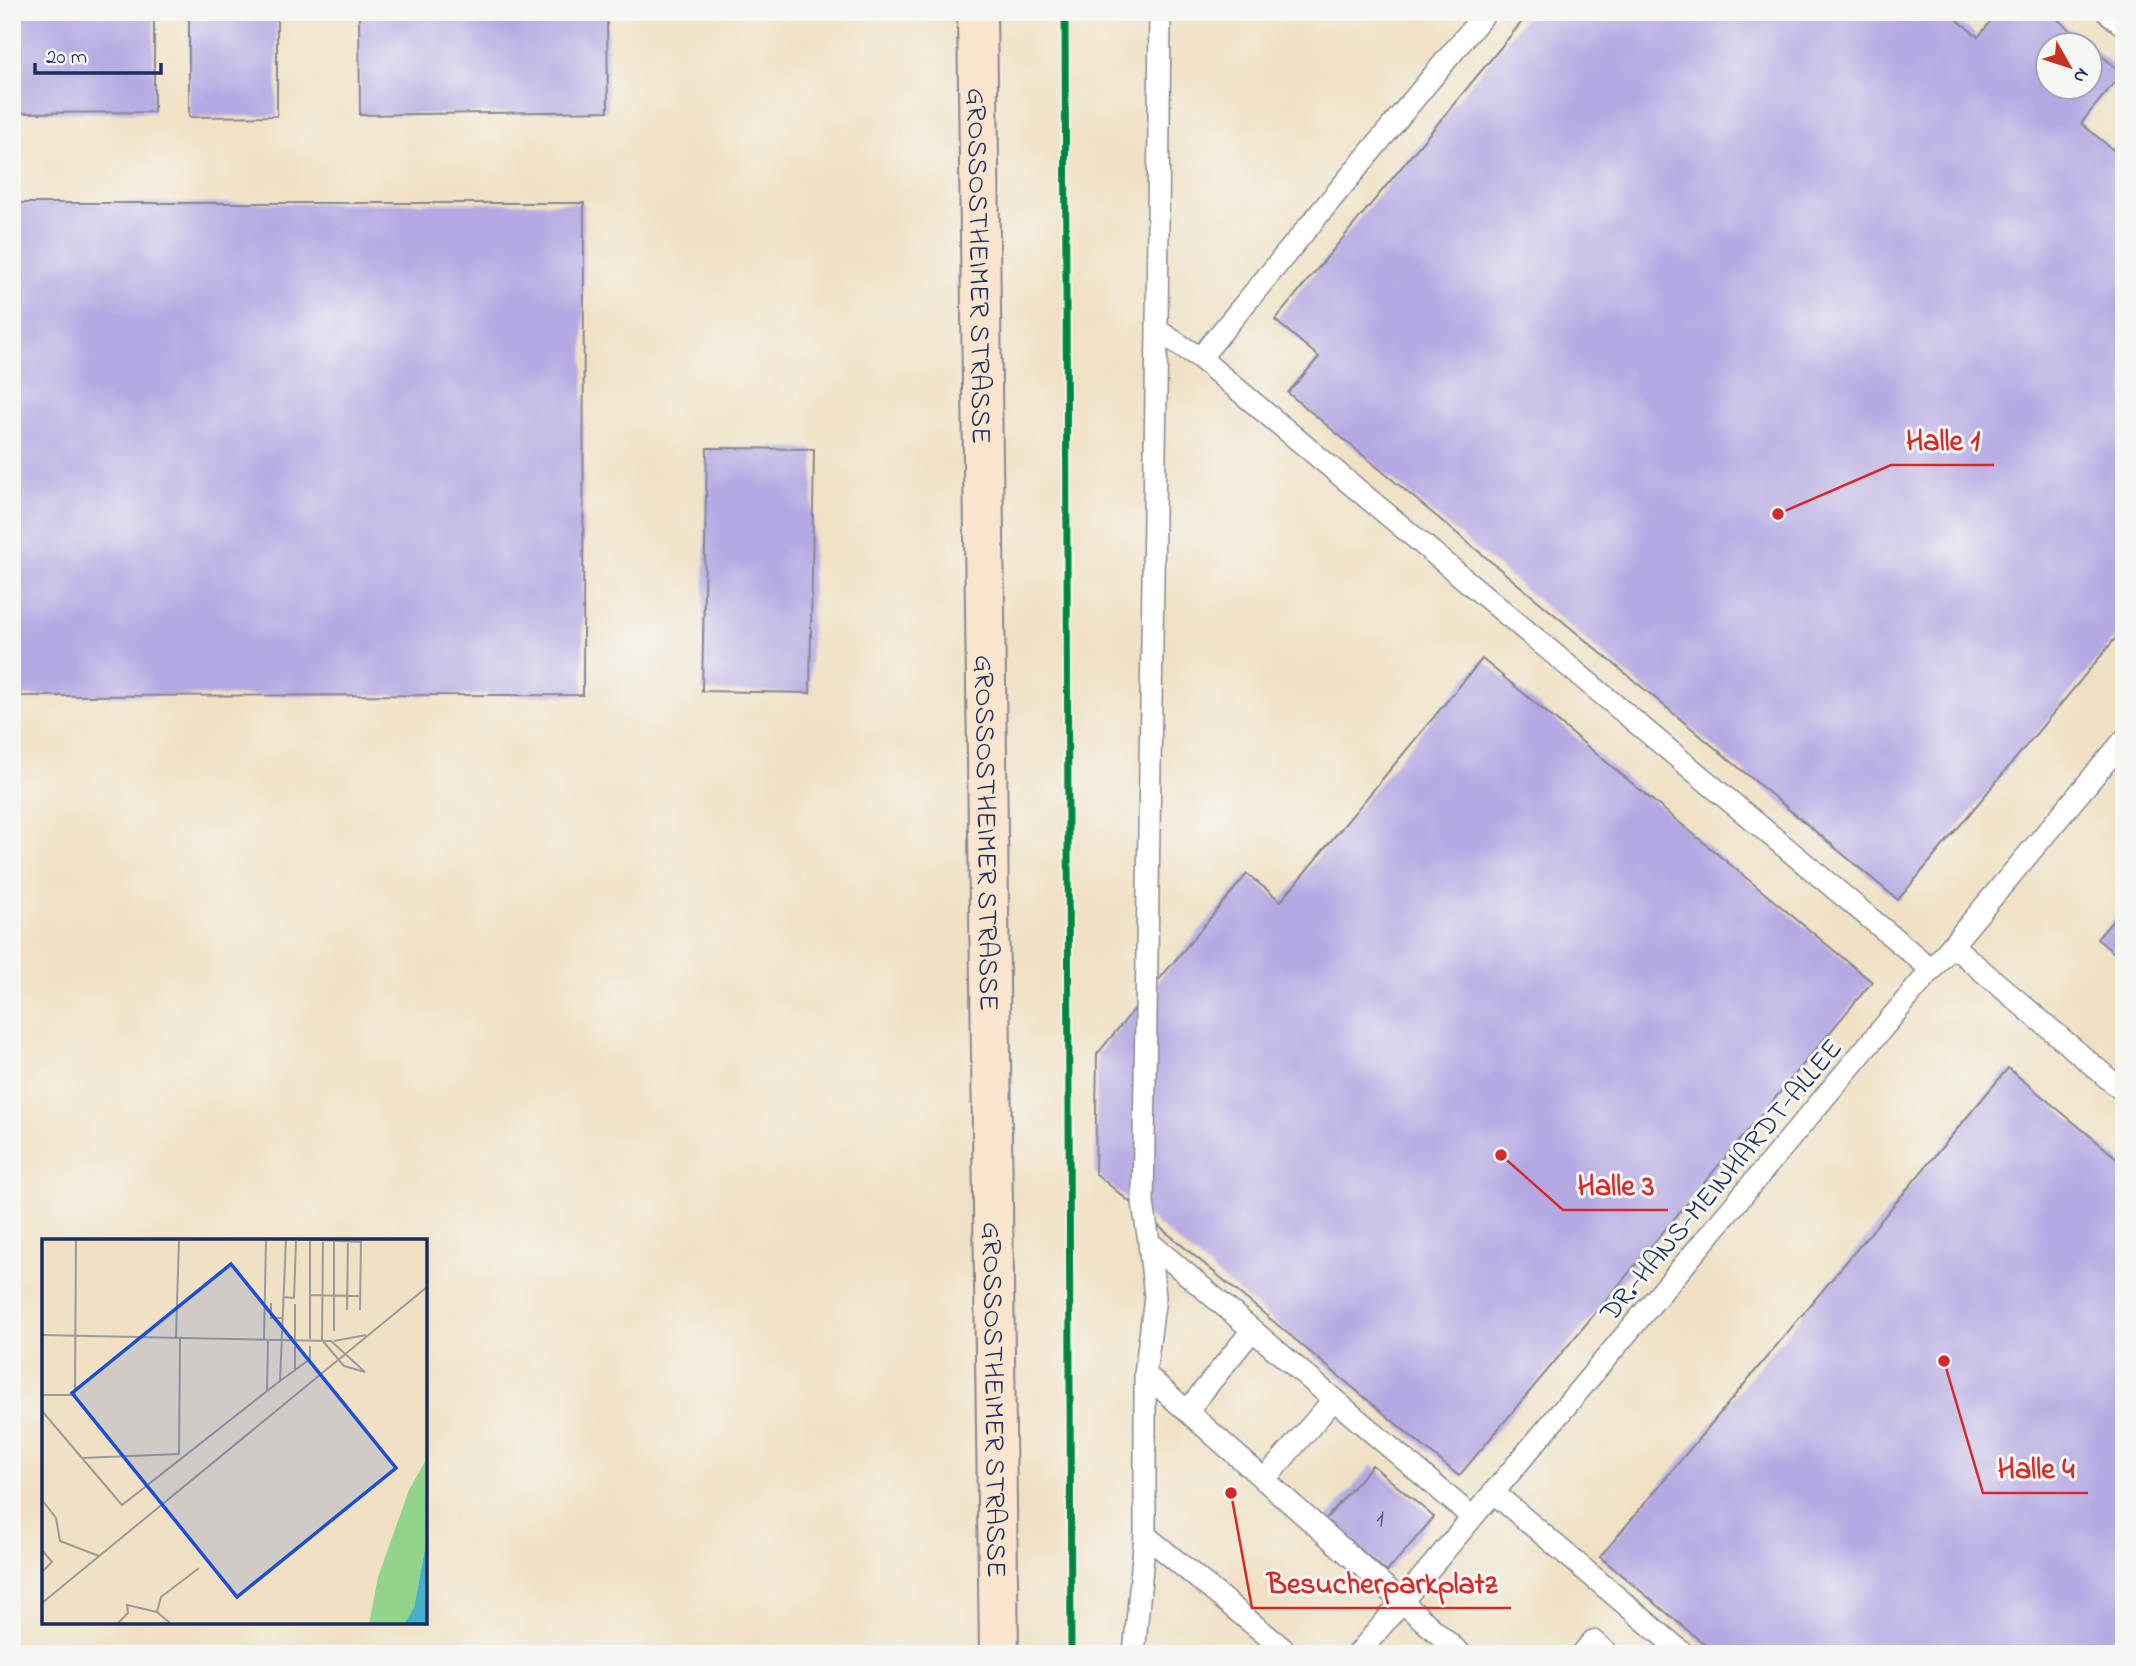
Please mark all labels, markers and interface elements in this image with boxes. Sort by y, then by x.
scale bar [35,32,161,76]
north arrow [2035,32,2104,102]
text: 20 m [46,43,87,73]
text: N [2066,62,2095,89]
street label: GROSSOSTHEIMER STRASSE [954,88,1000,444]
callout: Halle 1 [1891,414,1994,465]
text: Halle 1 [1906,421,1981,465]
street label: GROSSOSTHEIMER STRASSE [962,655,1007,1011]
street label: DR.-HANS-MEINHARDT-ALLEE [1591,1031,1854,1333]
callout: Halle 3 [1563,1159,1668,1210]
text: Halle 3 [1577,1166,1655,1210]
street label: GROSSOSTHEIMER STRASSE [969,1222,1015,1578]
inset map [42,1239,427,1624]
callout: Halle 4 [1983,1442,2088,1493]
text: Halle 4 [1997,1449,2075,1493]
house number: 1 [1376,1503,1384,1538]
callout: Besucherparkplatz [1252,1557,1511,1608]
text: Besucherparkplatz [1265,1564,1499,1608]

